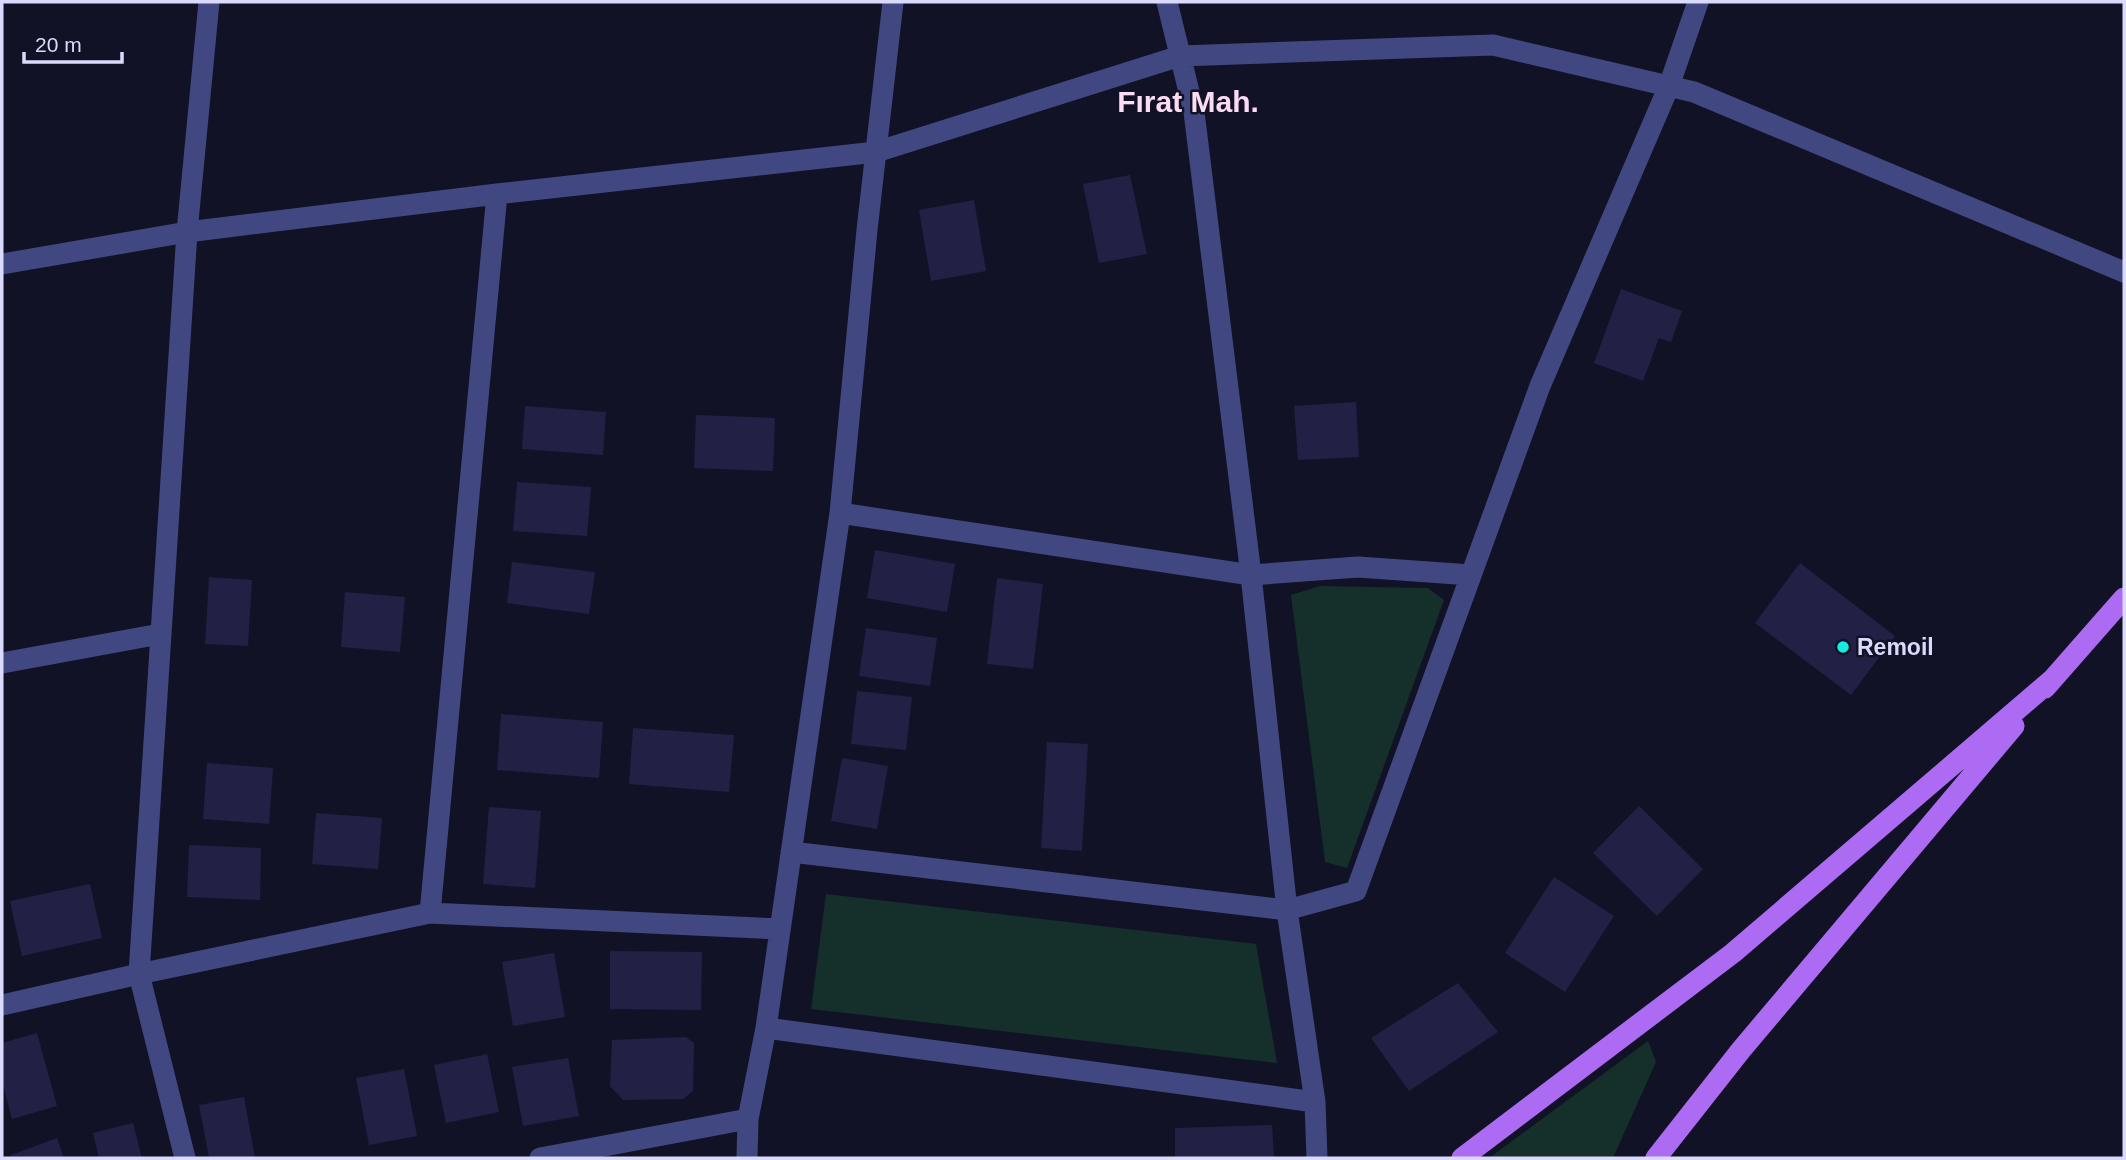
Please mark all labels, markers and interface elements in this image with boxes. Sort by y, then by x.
scale bar [24,21,122,65]
text: 20 m [35,33,82,56]
district label: Fırat Mah. [1117,85,1259,118]
place label: Remoil [1857,634,1934,660]
marker: Remoil [1835,639,1851,655]

